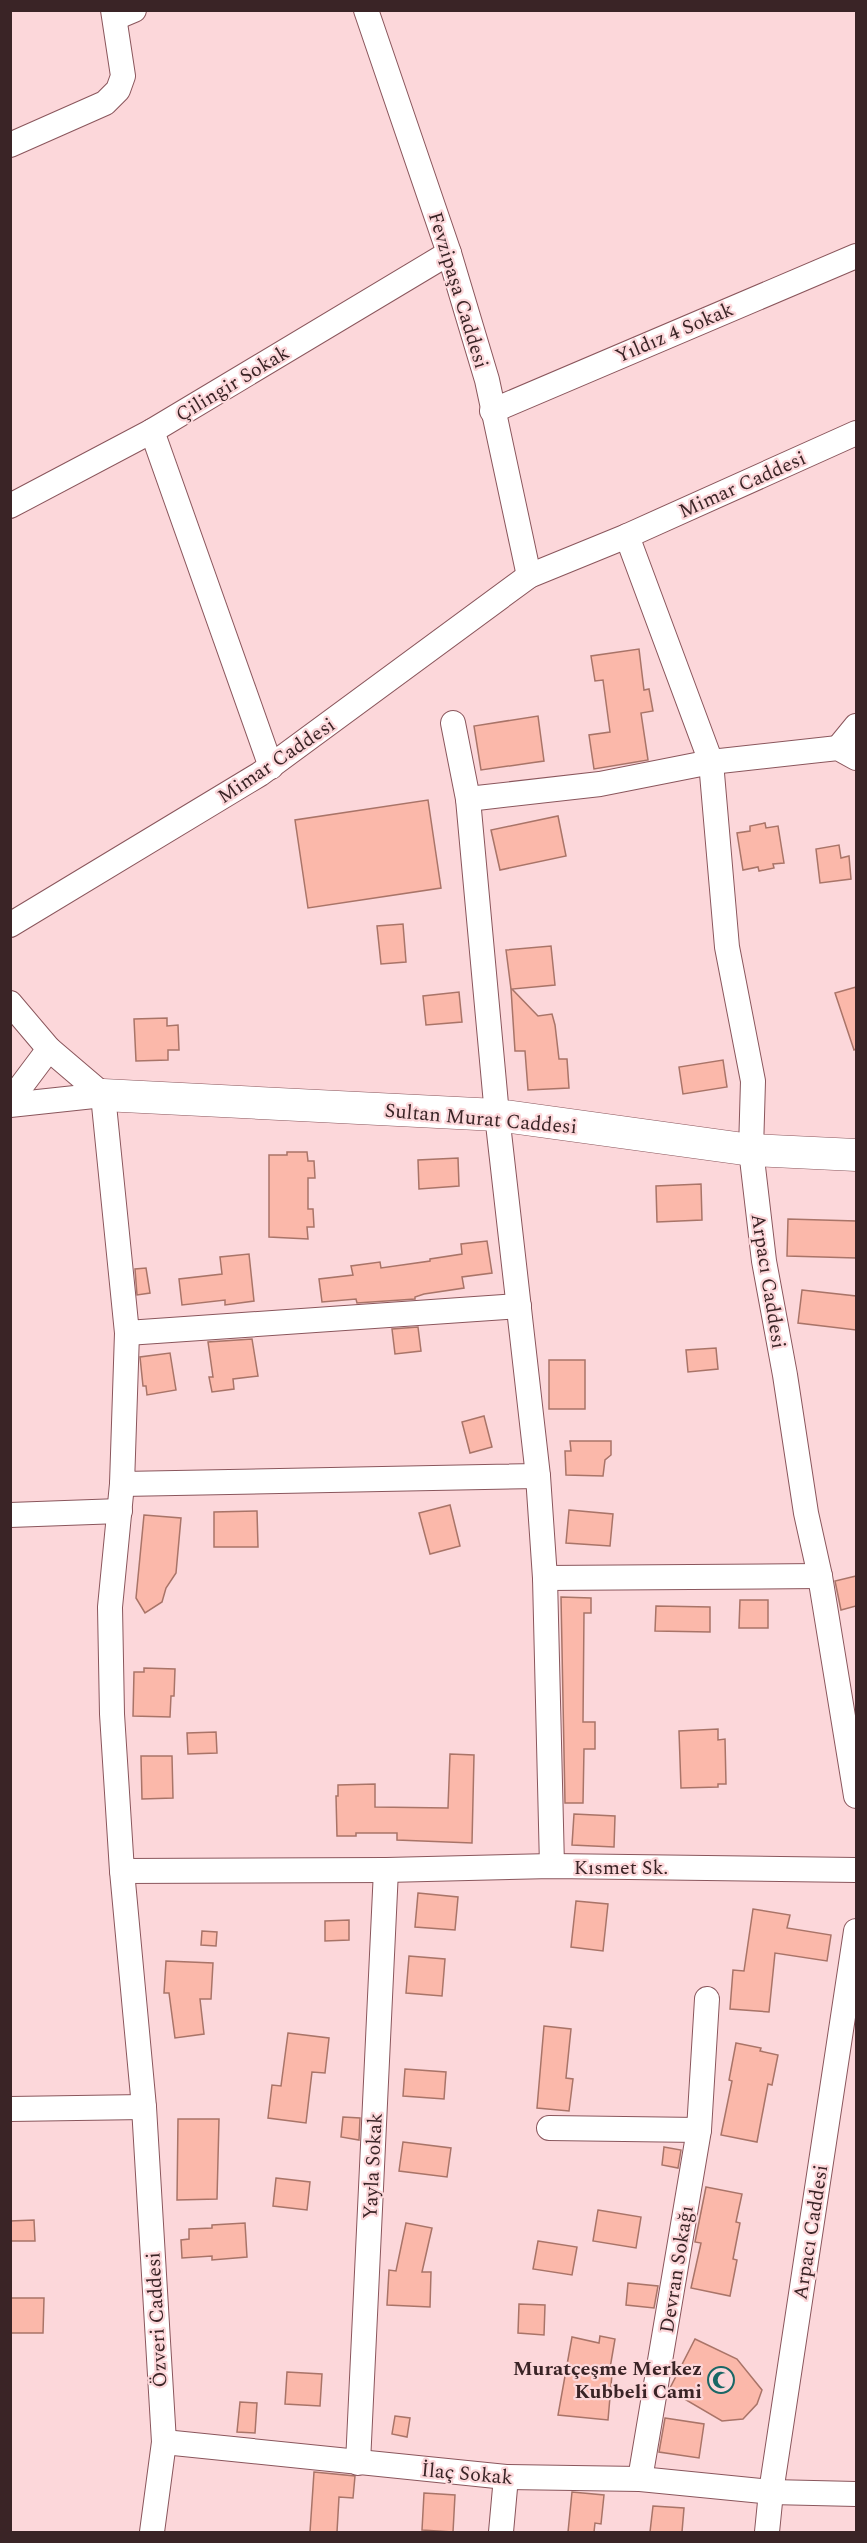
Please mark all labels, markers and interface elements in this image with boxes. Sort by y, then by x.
street label: Fevzipaşa Caddesi [420,208,496,372]
street label: Yıldız 4 Sokak [610,294,738,371]
street label: Çilingir Sokak [170,338,295,430]
street label: Mimar Caddesi [674,443,811,526]
street label: Mimar Caddesi [212,710,342,811]
street label: Sultan Murat Caddesi [384,1096,578,1142]
street label: Arpacı Caddesi [743,1212,793,1351]
street label: Kısmet Sk. [574,1853,668,1883]
street label: Yayla Sokak [355,2112,391,2220]
street label: Arpacı Caddesi [786,2163,836,2302]
street label: Devran Sokağı [652,2203,702,2335]
street label: Özveri Caddesi [138,2252,176,2388]
place label: Muratçeşme Merkez Kubbeli Cami [513,2354,702,2407]
mosque icon: Muratçeşme Merkez Kubbeli Cami [706,2365,736,2395]
street label: İlaç Sokak [420,2455,514,2493]

